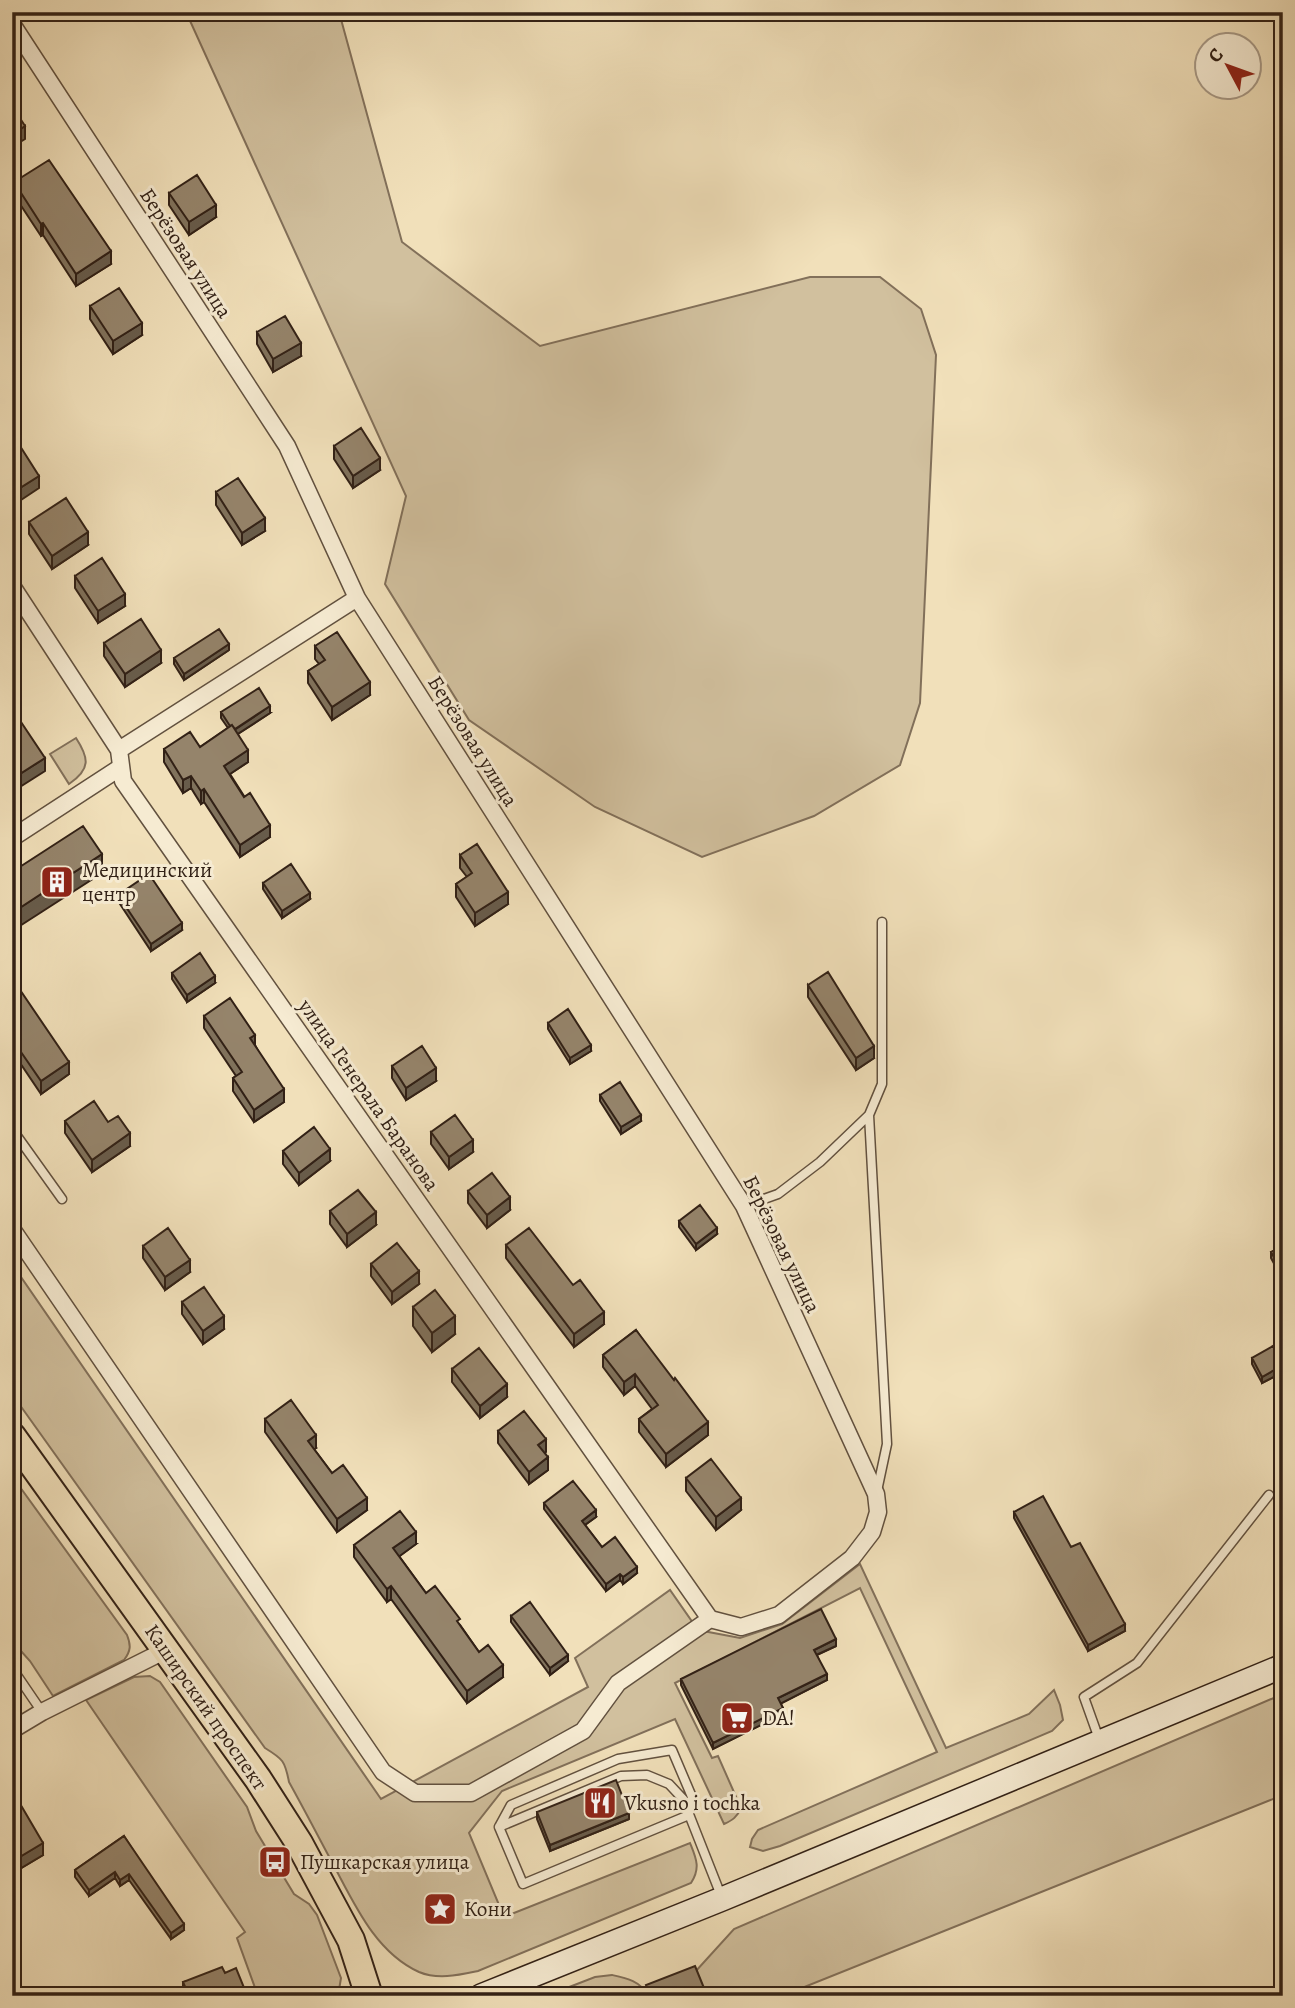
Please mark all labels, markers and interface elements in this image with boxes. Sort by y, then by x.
north arrow [1194,32,1264,102]
text: С [1202,43,1230,68]
street label: Берёзовая улица [133,183,239,324]
street label: Берёзовая улица [421,670,525,812]
place label: Медицинский центр [82,856,212,908]
building icon: Медицинский центр [38,863,76,901]
street label: улица Генерала Баранова [291,993,446,1197]
street label: Берёзовая улица [737,1170,828,1318]
street label: Каширский проспект [138,1618,274,1796]
supermarket icon: DA! [718,1699,756,1737]
place label: DA! [762,1704,795,1732]
restaurant icon: Vkusno i tochka [581,1784,619,1822]
place label: Vkusno i tochka [623,1789,761,1817]
bus stop icon: Пушкарская улица [256,1843,294,1881]
place label: Пушкарская улица [300,1848,470,1876]
place icon: Кони [421,1890,459,1928]
place label: Кони [464,1895,512,1923]

